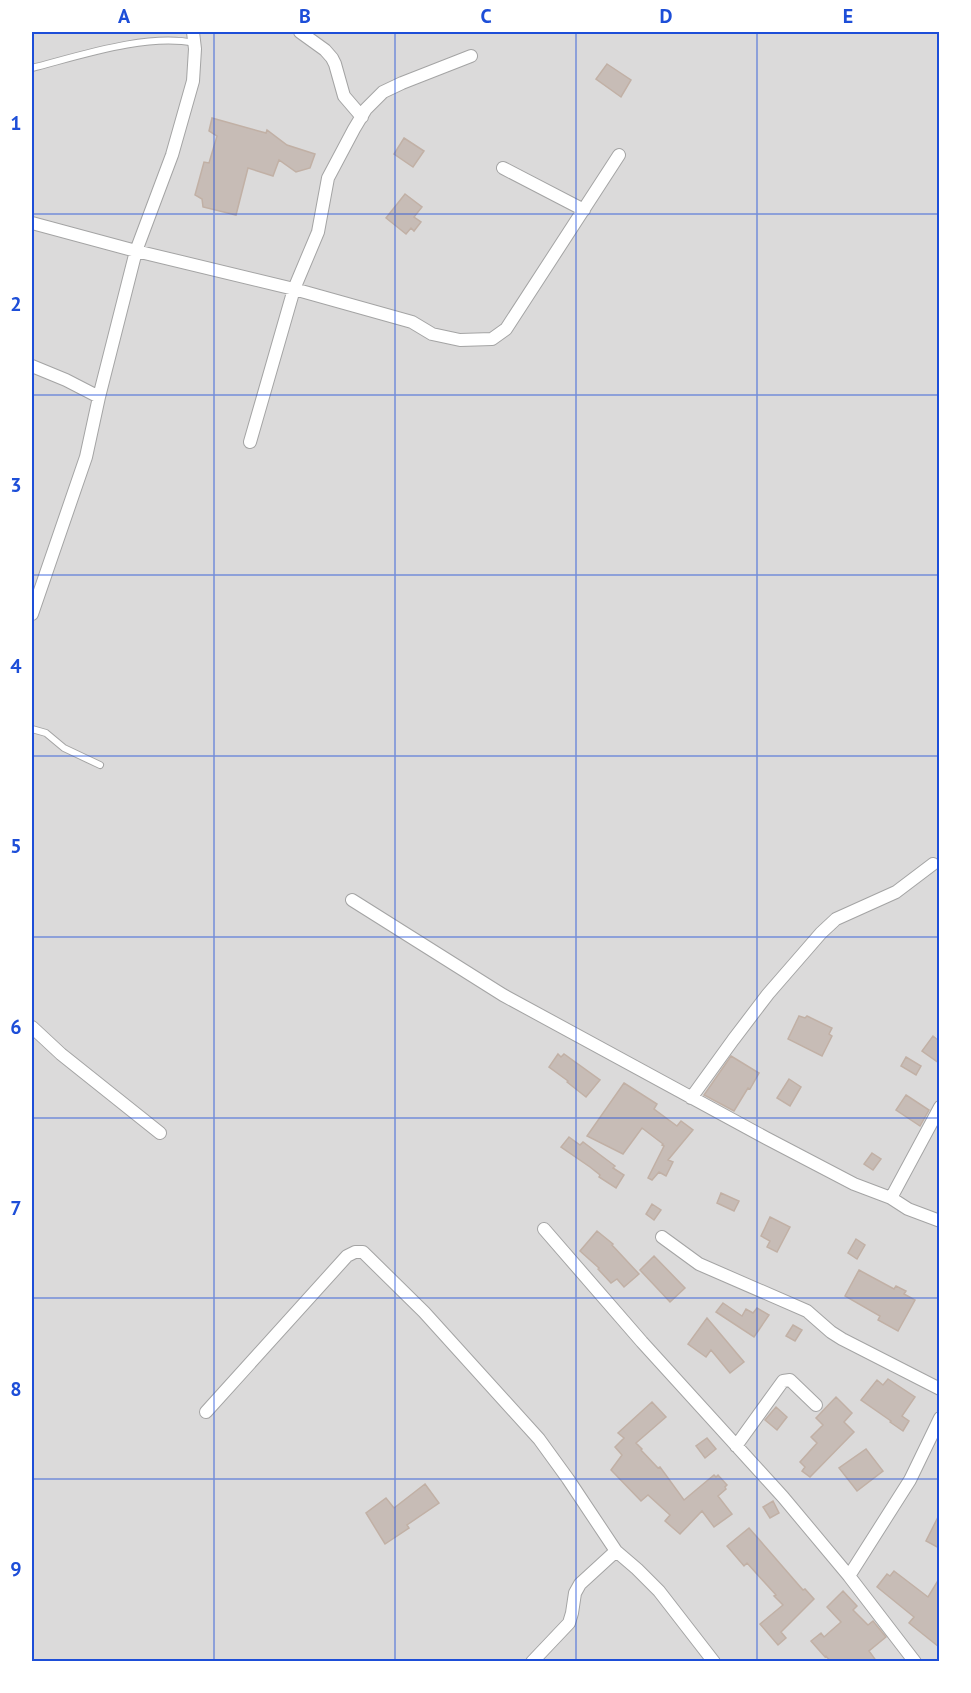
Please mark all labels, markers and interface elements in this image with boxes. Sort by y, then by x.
text: A [118,3,131,29]
text: B [299,3,311,29]
text: C [480,3,492,29]
text: D [660,3,673,29]
text: E [843,3,853,29]
text: 1 [10,110,22,136]
text: 2 [10,291,22,317]
text: 3 [10,472,22,498]
text: 4 [10,653,22,679]
text: 5 [10,833,22,859]
text: 6 [10,1014,22,1040]
text: 7 [10,1195,22,1221]
text: 8 [10,1376,22,1402]
text: 9 [10,1556,22,1582]

